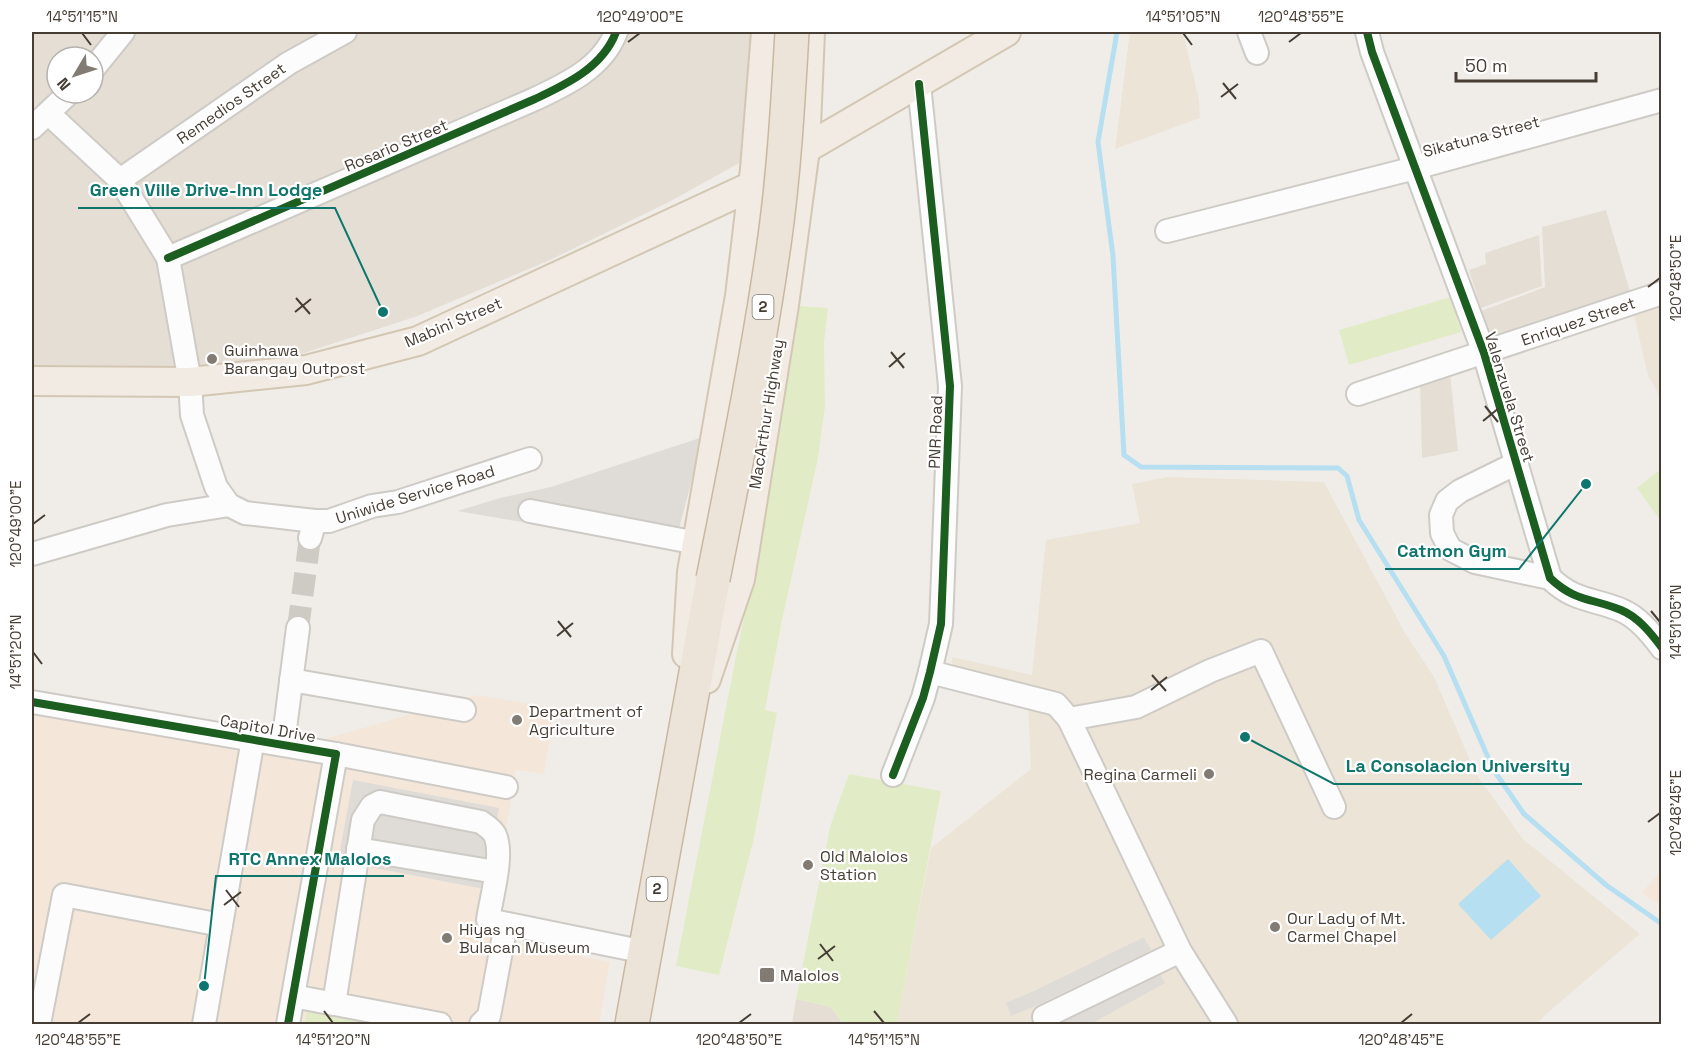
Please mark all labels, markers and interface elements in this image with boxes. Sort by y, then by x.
text: 14°51'15"N [46,7,118,26]
text: 120°49'00"E [596,7,684,26]
text: 14°51'05"N [1145,7,1221,26]
text: 120°48'55"E [1258,7,1344,26]
north arrow [45,45,105,105]
scale bar [1456,45,1596,83]
text: 50 m [1465,54,1507,77]
street label: Remedios Street [173,58,290,149]
text: N [52,73,75,95]
street label: Sikatuna Street [1420,111,1542,162]
street label: Rosario Street [341,114,451,177]
callout: Green Ville Drive-Inn Lodge [78,172,335,208]
text: Green Ville Drive-Inn Lodge [90,178,322,201]
text: 120°48'50"E [1666,235,1685,321]
street label: Mabini Street [401,292,505,352]
street label: Enriquez Street [1518,292,1638,351]
road number: 2 [752,295,774,319]
street label: Valenzuela Street [1480,329,1539,465]
street label: MacArthur Highway [744,338,789,490]
place label: Guinhawa Barangay Outpost [224,340,365,379]
marker: Guinhawa Barangay Outpost [205,352,219,366]
street label: PNR Road [924,395,947,469]
street label: Uniwide Service Road [333,460,497,529]
text: 120°49'00"E [6,480,25,568]
callout: Catmon Gym [1385,533,1519,569]
text: Catmon Gym [1397,539,1507,562]
text: 14°51'05"N [1666,584,1685,660]
text: 14°51'20"N [6,614,25,690]
place label: Department of Agriculture [529,701,643,740]
street label: Capitol Drive [218,710,318,747]
marker: Department of Agriculture [510,713,524,727]
callout: La Consolacion University [1334,748,1582,784]
text: La Consolacion University [1346,754,1570,777]
place label: Regina Carmeli [1084,764,1197,785]
marker: Regina Carmeli [1202,767,1216,781]
text: 120°48'45"E [1666,770,1685,856]
callout: RTC Annex Malolos [216,840,404,876]
place label: Old Malolos Station [820,846,908,885]
text: RTC Annex Malolos [228,847,392,870]
marker: Old Malolos Station [801,858,815,872]
road number: 2 [646,877,668,901]
place label: Our Lady of Mt. Carmel Chapel [1287,908,1406,947]
place label: Hiyas ng Bulacan Museum [459,919,590,958]
marker: Our Lady of Mt. Carmel Chapel [1268,920,1282,934]
marker: Hiyas ng Bulacan Museum [440,931,454,945]
place label: Malolos [780,965,839,986]
marker: Malolos [758,966,776,984]
text: 120°48'55"E [35,1030,121,1049]
text: 14°51'20"N [295,1030,371,1049]
text: 120°48'50"E [696,1030,782,1049]
text: 14°51'15"N [848,1030,920,1049]
text: 120°48'45"E [1358,1030,1444,1049]

